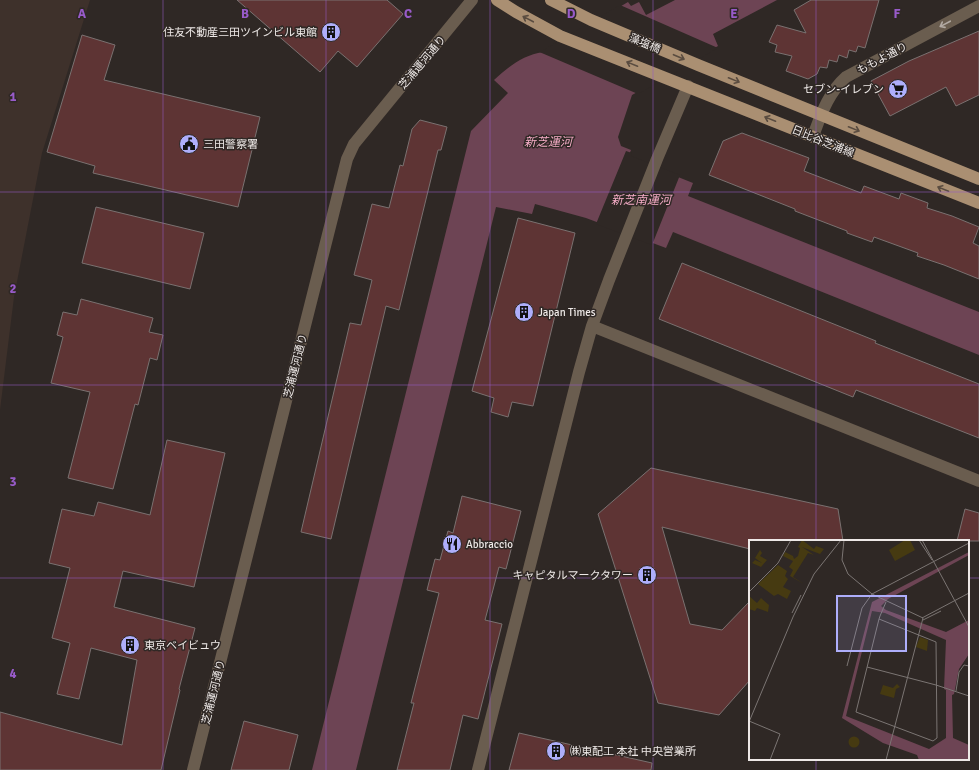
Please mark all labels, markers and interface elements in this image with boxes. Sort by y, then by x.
text: A [78,6,87,22]
text: B [241,6,249,22]
text: C [404,6,412,22]
text: D [567,6,576,22]
text: E [730,6,738,22]
text: F [894,6,901,22]
one-way arrow [522,14,534,22]
building icon: 住友不動産三田ツインビル東館 [320,21,342,43]
one-way arrow [939,21,951,29]
place label: 住友不動産三田ツインビル東館 [163,26,317,39]
street label: 藻塩橋 [627,31,663,56]
street label: 芝浦運河通り [396,33,449,92]
street label: ももよ通り [855,40,910,77]
one-way arrow [673,54,685,62]
one-way arrow [626,59,638,67]
one-way arrow [728,77,740,84]
supermarket icon: セブン-イレブン [887,78,909,100]
place label: セブン-イレブン [803,83,884,96]
text: 1 [9,89,17,105]
one-way arrow [765,115,777,123]
street label: 日比谷芝浦線 [790,123,856,160]
one-way arrow [848,126,860,133]
public building icon: 三田警察署 [178,133,200,155]
water label: 新芝運河 [524,135,574,150]
place label: 三田警察署 [203,138,258,151]
one-way arrow [937,184,949,192]
water label: 新芝南運河 [611,193,673,208]
text: 2 [9,281,17,297]
building icon: Japan Times [513,301,535,323]
place label: Japan Times [538,306,596,319]
street label: 芝浦運河通り [281,333,310,400]
text: 3 [9,474,17,490]
restaurant icon: Abbraccio [441,533,463,555]
place label: Abbraccio [466,538,513,551]
inset map [749,540,969,760]
building icon: キャピタルマークタワー [636,564,658,586]
place label: キャピタルマークタワー [512,569,633,582]
building icon: 東京ベイビュウ [119,634,141,656]
place label: 東京ベイビュウ [144,639,221,652]
street label: 芝浦運河通り [199,659,228,726]
text: 4 [9,666,17,682]
building icon: ㈱東配工 本社 中央営業所 [545,740,567,762]
place label: ㈱東配工 本社 中央営業所 [570,745,697,758]

